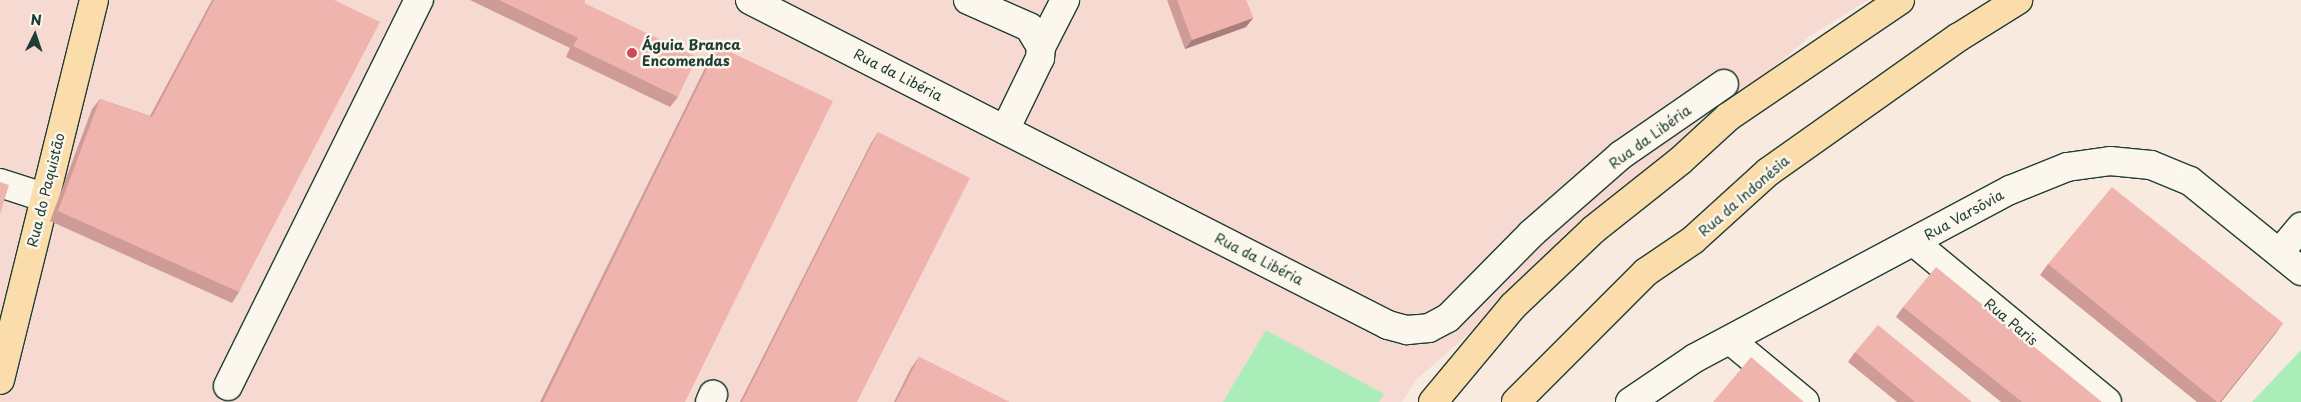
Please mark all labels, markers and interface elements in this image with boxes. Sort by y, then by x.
text: N [30,9,42,30]
north arrow [10,10,60,60]
place label: Águia Branca Encomendas [642,37,740,70]
street label: Rua da Libéria [850,45,946,105]
marker: Águia Branca Encomendas [626,47,638,59]
street label: Rua da Libéria [1605,101,1695,173]
street label: Rua do Paquistão [24,131,68,249]
street label: Rua da Indonésia [1695,152,1793,240]
street label: Rua Varsōvia [1921,186,2007,244]
street label: Rua da Libéria [1211,229,1307,289]
street label: Rua Paris [1981,295,2041,349]

